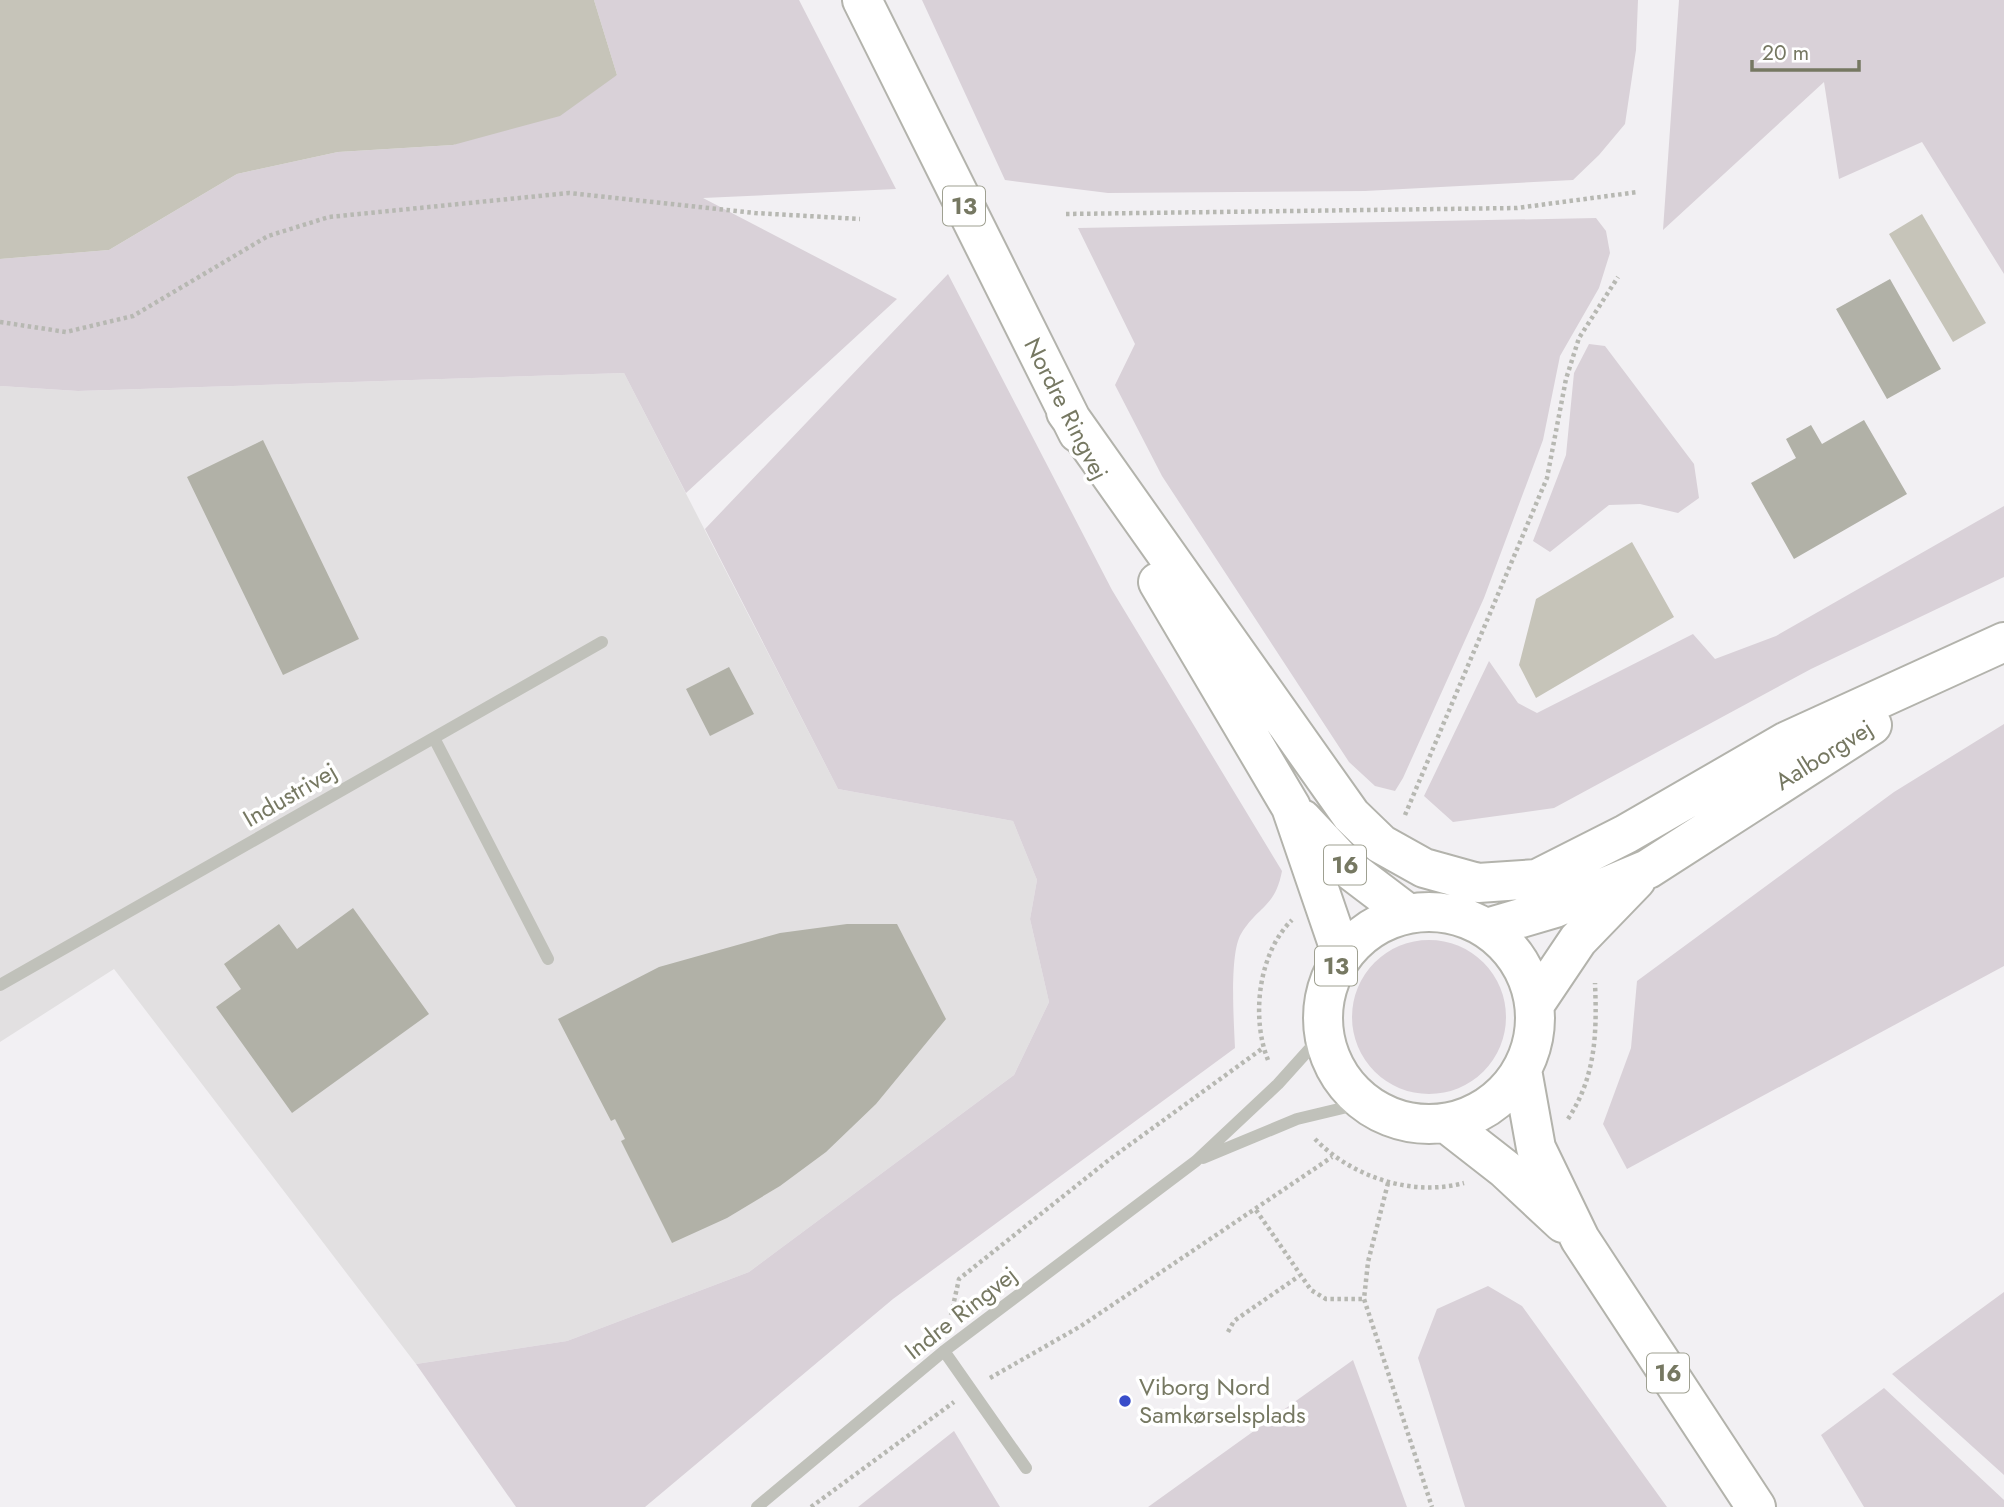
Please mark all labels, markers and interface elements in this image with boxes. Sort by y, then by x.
scale bar [1752,28,1859,72]
text: 20 m [1762,38,1809,68]
road number: 13 [943,186,985,226]
street label: Nordre Ringvej [1016,332,1117,486]
street label: Aalborgvej [1768,711,1880,799]
street label: Industrivej [236,754,343,836]
road number: 16 [1324,846,1366,884]
road number: 13 [1315,946,1357,986]
street label: Indre Ringvej [897,1258,1024,1368]
road number: 16 [1647,1354,1689,1392]
place label: Viborg Nord Samkørselsplads [1139,1369,1306,1432]
marker: Viborg Nord Samkørselsplads [1117,1393,1133,1409]

